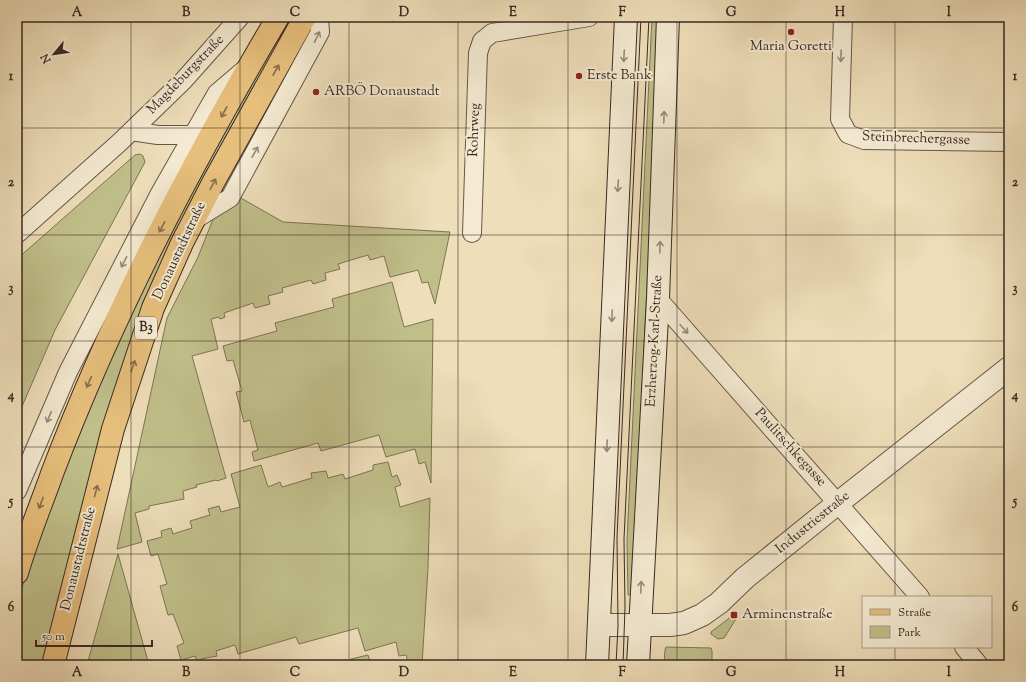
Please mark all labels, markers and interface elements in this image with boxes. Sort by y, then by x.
text: A [72,4,83,22]
text: B [182,4,191,22]
text: C [290,4,300,22]
text: D [399,4,409,22]
text: E [509,4,517,22]
text: F [618,4,626,22]
text: G [726,4,737,22]
text: H [835,4,846,22]
text: I [947,4,952,22]
marker: Maria Goretti [786,27,796,37]
street label: Magdeburgstraße [143,31,229,119]
one-way arrow [314,32,321,44]
north arrow [34,34,74,74]
place label: Maria Goretti [750,37,832,57]
one-way arrow [621,49,628,62]
one-way arrow [838,49,845,62]
text: N [37,50,56,67]
one-way arrow [272,64,280,76]
place label: Erste Bank [587,66,652,86]
text: 1 [9,68,14,86]
text: 1 [1013,68,1018,86]
marker: Erste Bank [574,71,584,81]
place label: ARBÖ Donaustadt [324,81,440,102]
marker: ARBÖ Donaustadt [311,87,321,97]
street label: Rohrweg [464,103,486,157]
one-way arrow [220,106,227,118]
one-way arrow [661,111,668,124]
street label: Steinbrechergasse [862,127,970,151]
one-way arrow [252,146,260,158]
text: 2 [8,174,15,192]
text: 2 [1012,174,1019,192]
one-way arrow [210,178,217,190]
one-way arrow [614,179,622,192]
street label: Donaustadtstraße [148,199,212,303]
one-way arrow [158,220,165,232]
one-way arrow [656,241,664,254]
one-way arrow [120,256,128,268]
street label: Erzherzog-Karl-Straße [642,274,668,408]
text: 3 [8,280,14,298]
text: 3 [1012,280,1018,298]
one-way arrow [609,309,616,322]
road number: B3 [135,317,157,339]
one-way arrow [679,323,688,333]
one-way arrow [129,361,137,373]
one-way arrow [84,376,92,388]
text: 4 [7,387,15,405]
text: 4 [1011,387,1019,405]
street label: Paulitschkegasse [749,404,831,492]
one-way arrow [45,410,52,422]
one-way arrow [603,439,611,452]
one-way arrow [93,485,100,498]
street label: Industriestraße [772,487,854,559]
text: 5 [8,493,14,511]
text: 5 [1012,493,1018,511]
one-way arrow [37,497,45,509]
street label: Donaustadtstraße [56,505,102,613]
one-way arrow [638,581,645,594]
legend [862,596,992,648]
text: 6 [8,599,15,617]
text: 6 [1012,599,1019,617]
text: Straße [898,604,932,622]
place label: Arminenstraße [742,605,833,625]
marker: Arminenstraße [729,610,739,620]
scale bar [36,622,152,648]
text: Park [898,624,921,642]
text: 50 m [41,628,65,646]
text: A [72,664,83,682]
text: B [182,664,191,682]
text: C [290,664,300,682]
text: D [399,664,409,682]
text: E [509,664,517,682]
text: F [618,664,626,682]
text: G [726,664,737,682]
text: H [835,664,846,682]
text: I [947,664,952,682]

